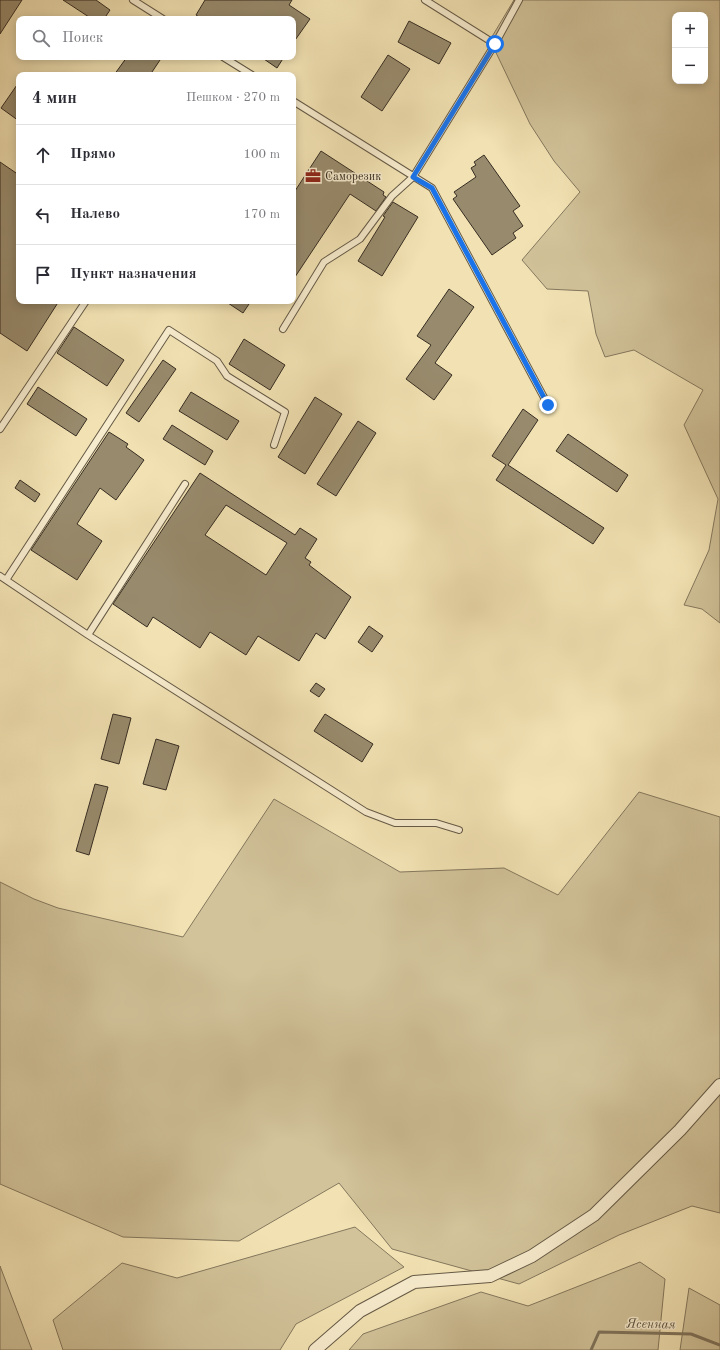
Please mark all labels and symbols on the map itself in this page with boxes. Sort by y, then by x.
route start [486,35,504,53]
office icon: Саморезик [304,167,322,185]
place label: Саморезик [325,171,381,183]
route end [539,396,557,414]
water label: Ясенная [626,1318,676,1331]

